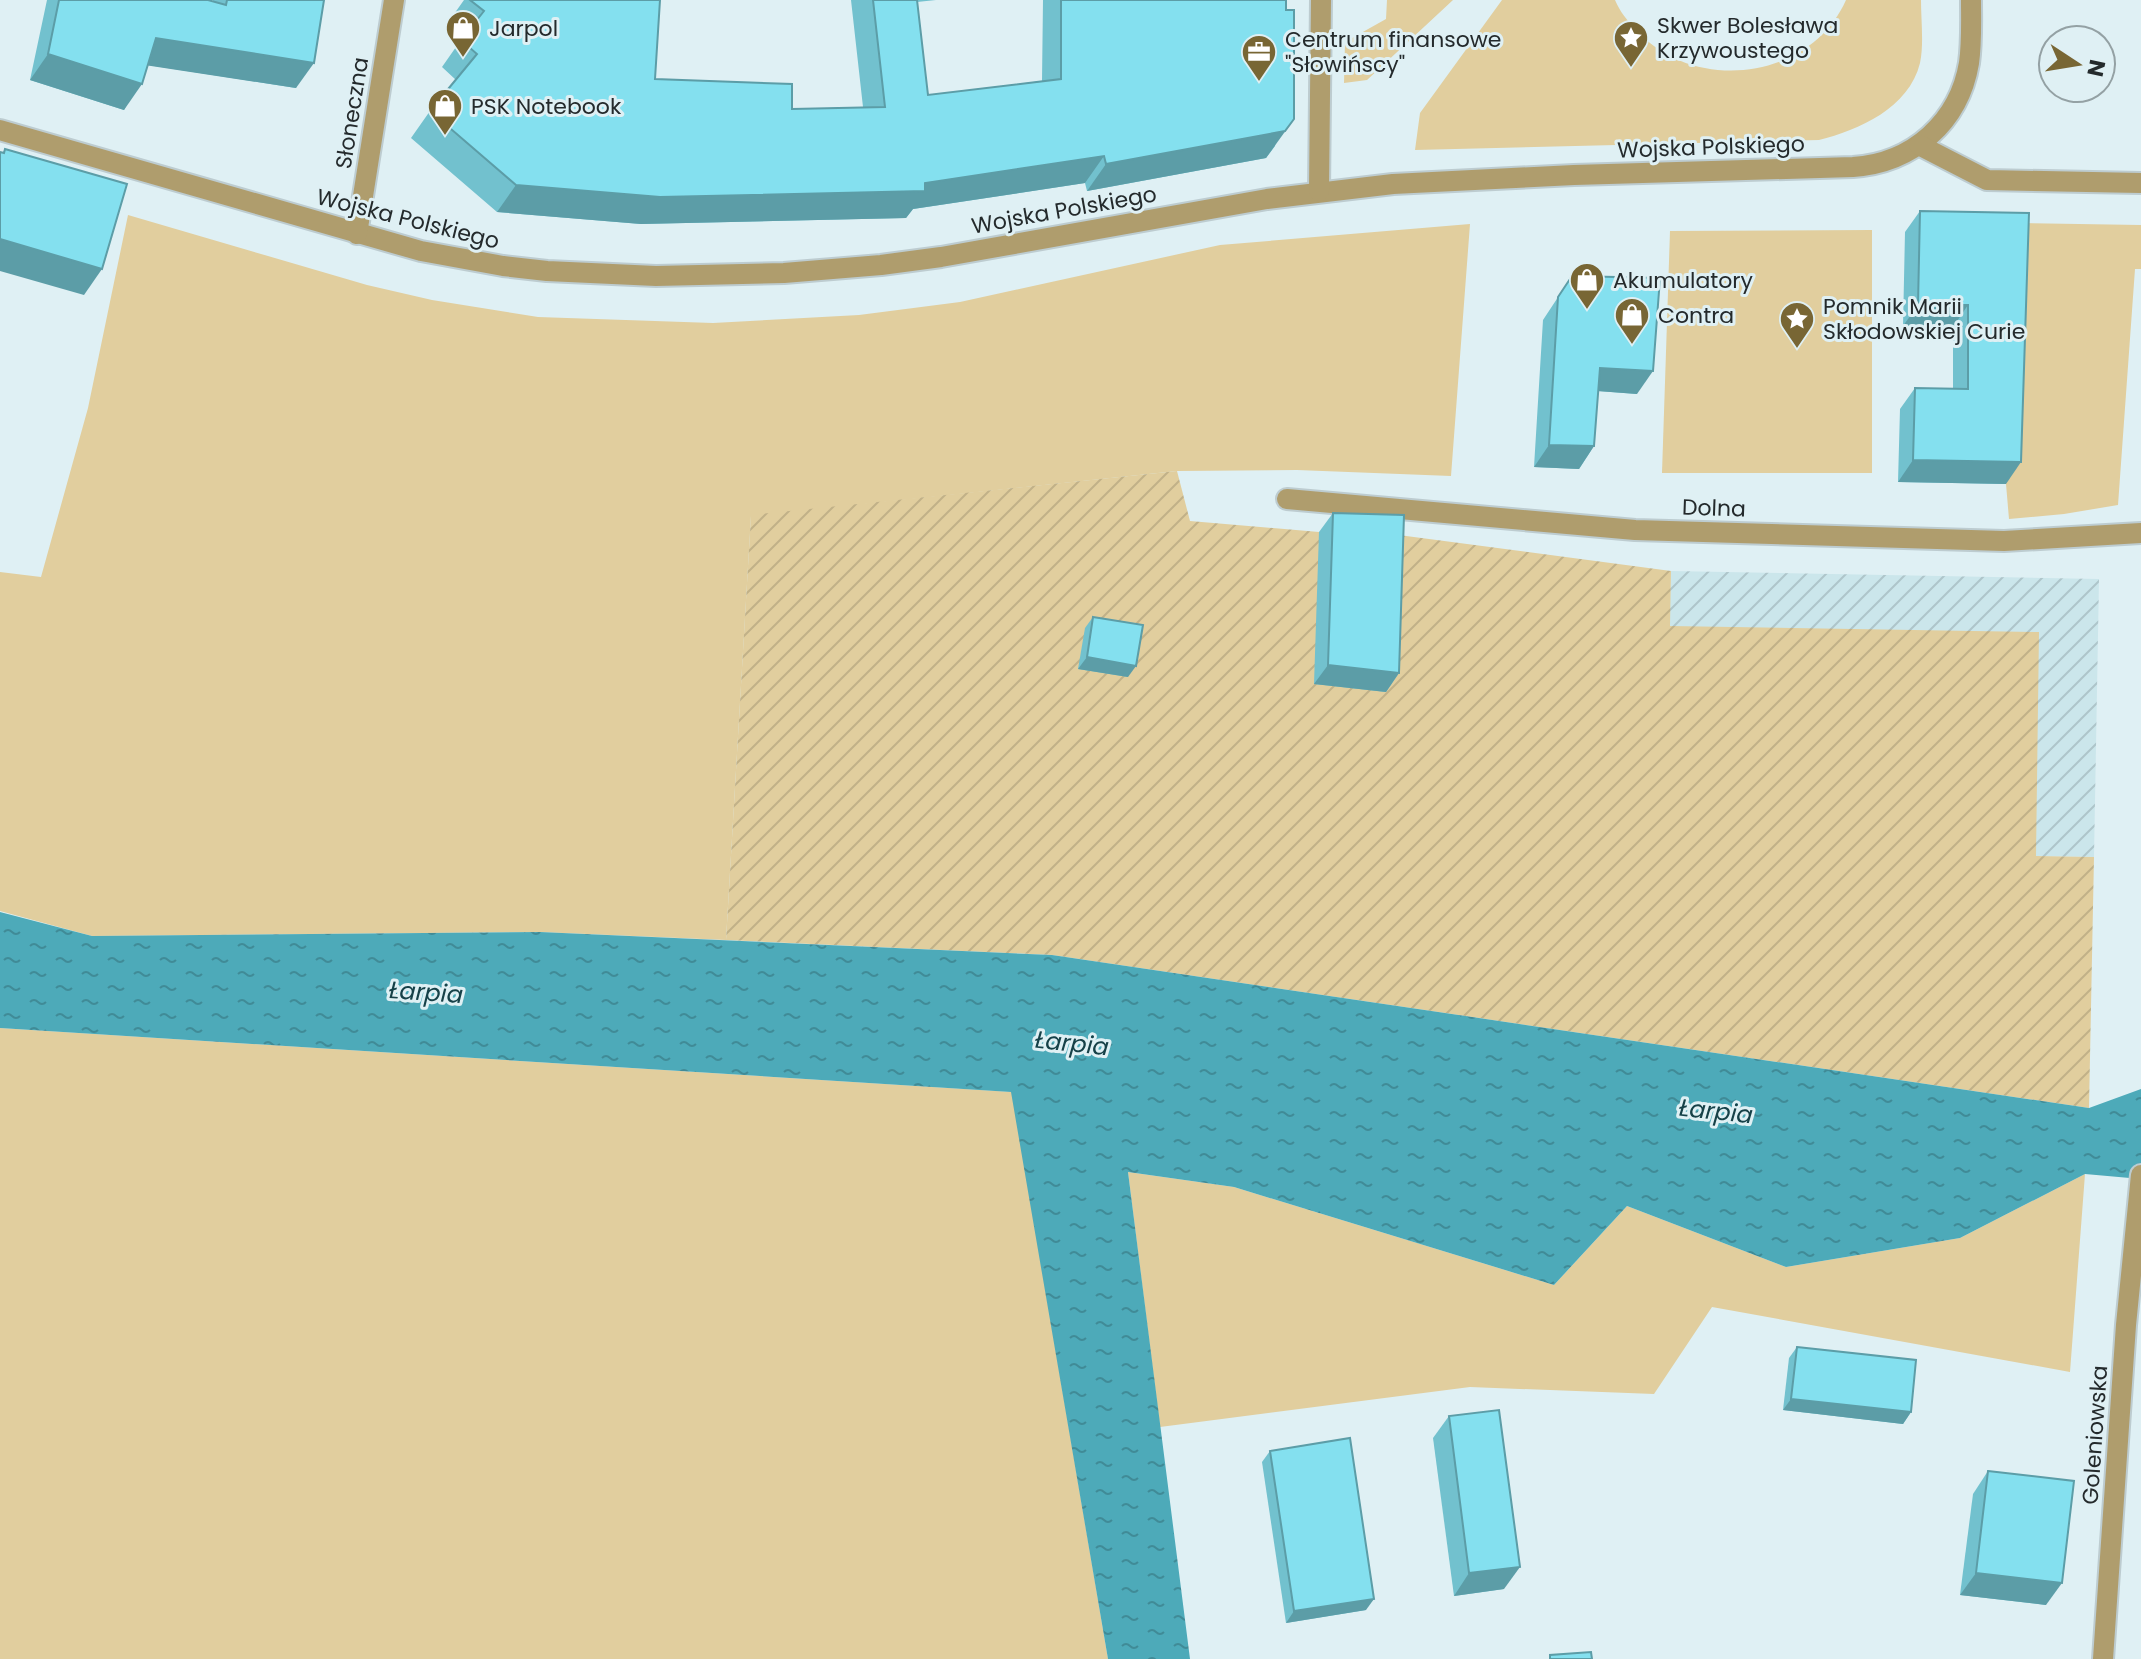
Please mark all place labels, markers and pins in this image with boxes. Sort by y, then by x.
shop icon: Jarpol [444,9,482,59]
place label: Skwer Bolesława Krzywoustego [1657,10,1838,66]
place label: Jarpol [489,13,558,44]
place icon: Skwer Bolesława Krzywoustego [1612,19,1650,69]
place label: Centrum finansowe "Słowińscy" [1285,24,1501,80]
office icon: Centrum finansowe "Słowińscy" [1240,33,1278,83]
shop icon: PSK Notebook [426,87,464,137]
place label: PSK Notebook [471,91,622,122]
shop icon: Akumulatory [1568,261,1606,311]
place label: Akumulatory [1613,265,1754,296]
place label: Pomnik Marii Skłodowskiej Curie [1823,291,2025,347]
shop icon: Contra [1613,296,1651,346]
place label: Contra [1658,300,1734,331]
place icon: Pomnik Marii Skłodowskiej Curie [1778,300,1816,350]

